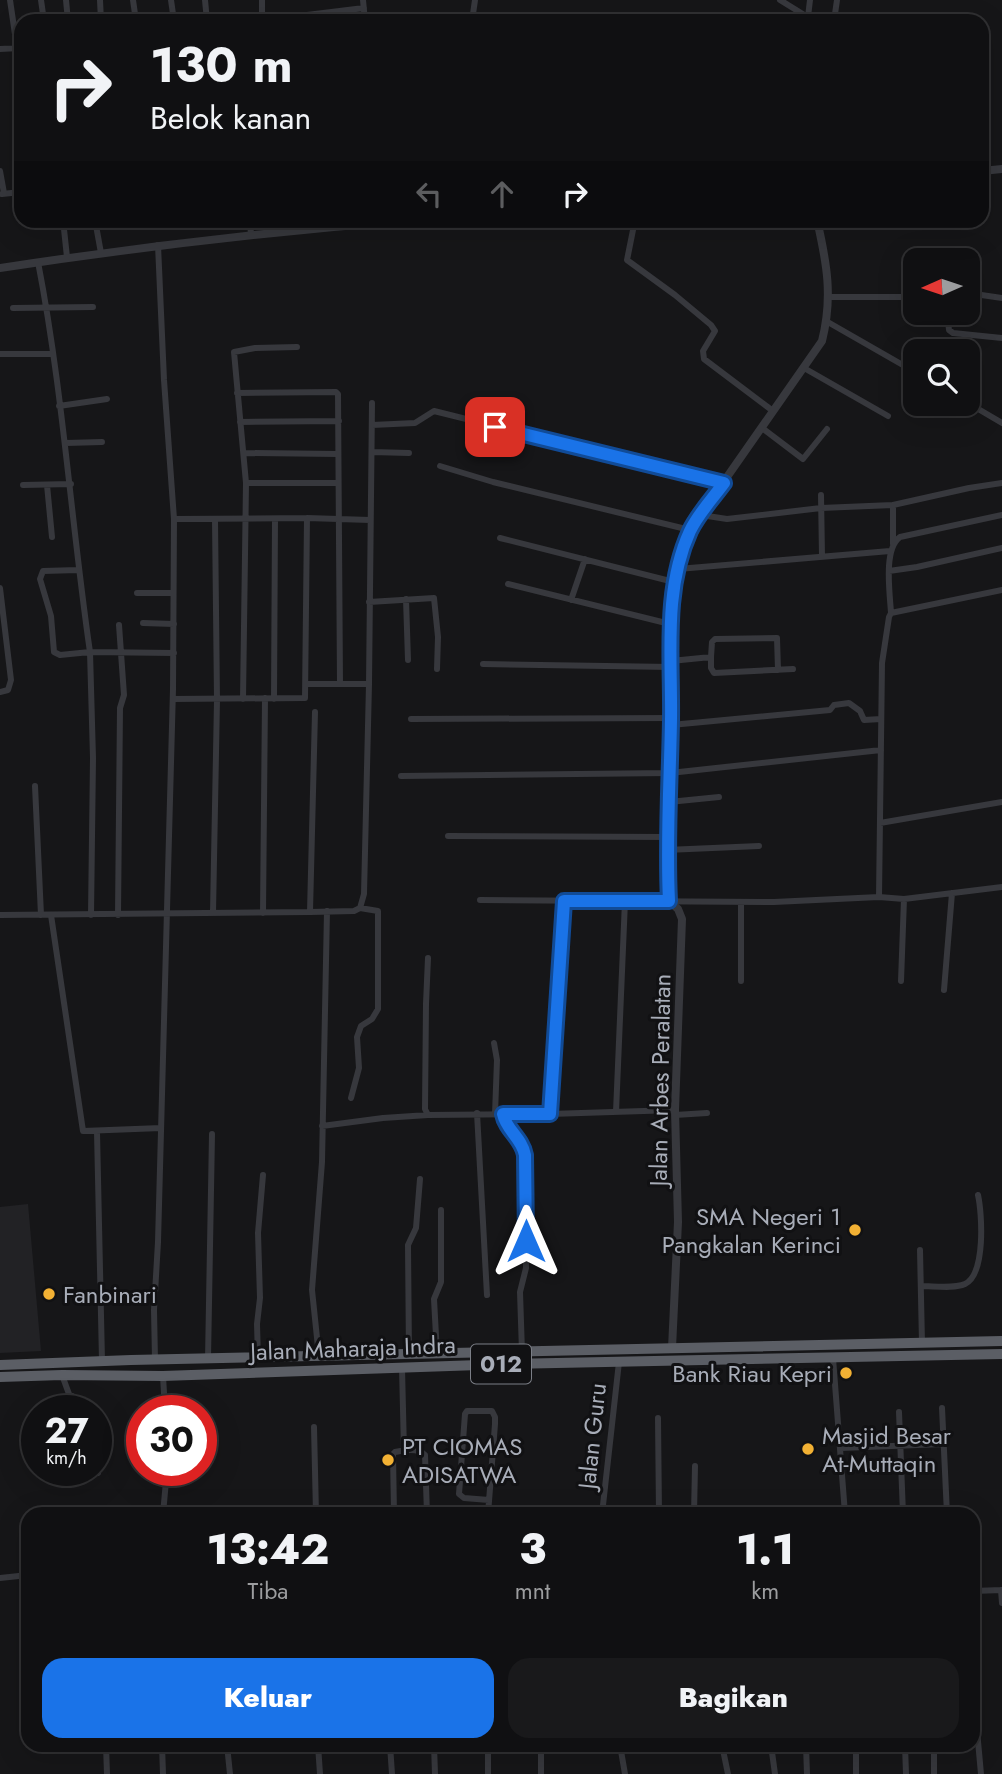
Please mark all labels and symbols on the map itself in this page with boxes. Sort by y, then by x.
north arrow [903,248,980,326]
pin [465,397,525,457]
street label: Jalan Arbes Peralatan [641,973,679,1190]
place label: SMA Negeri 1 Pangkalan Kerinci [662,1199,841,1262]
position arrow [489,1204,563,1278]
marker: SMA Negeri 1 Pangkalan Kerinci [847,1222,863,1238]
place label: Fanbinari [63,1277,157,1312]
marker: Fanbinari [41,1286,57,1302]
street label: Jalan Maharaja Indra [247,1327,456,1369]
road number: 012 [471,1344,531,1384]
place label: Bank Riau Kepri [672,1356,832,1391]
marker: Bank Riau Kepri [838,1365,854,1381]
street label: Jalan Guru [569,1381,615,1494]
speed limit sign: 30 [126,1395,217,1486]
place label: Masjid Besar At-Muttaqin [822,1418,952,1481]
place label: PT CIOMAS ADISATWA [402,1429,523,1492]
marker: Masjid Besar At-Muttaqin [800,1441,816,1457]
marker: PT CIOMAS ADISATWA [380,1452,396,1468]

